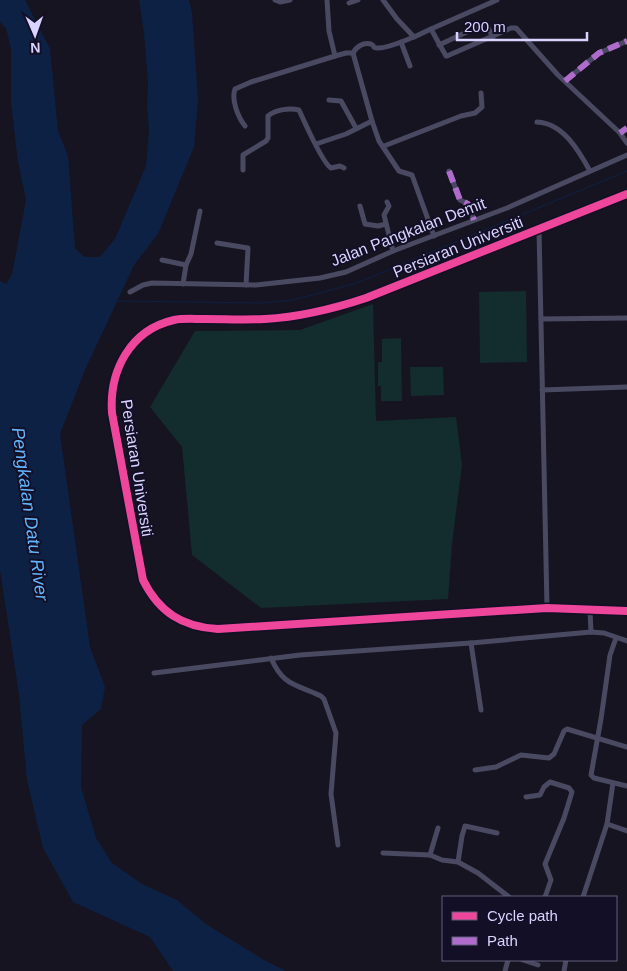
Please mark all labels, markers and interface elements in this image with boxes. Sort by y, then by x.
north arrow [10,10,60,60]
scale bar [457,10,587,42]
text: 200 m [464,18,506,35]
text: N [30,40,41,56]
street label: Jalan Pangkalan Demit [328,194,488,269]
street label: Persiaran Universiti [391,213,525,281]
street label: Persiaran Universiti [118,398,156,538]
water label: Pengkalan Datu River [8,426,52,603]
legend [442,896,617,961]
text: Cycle path [487,907,558,924]
text: Path [487,932,518,949]

